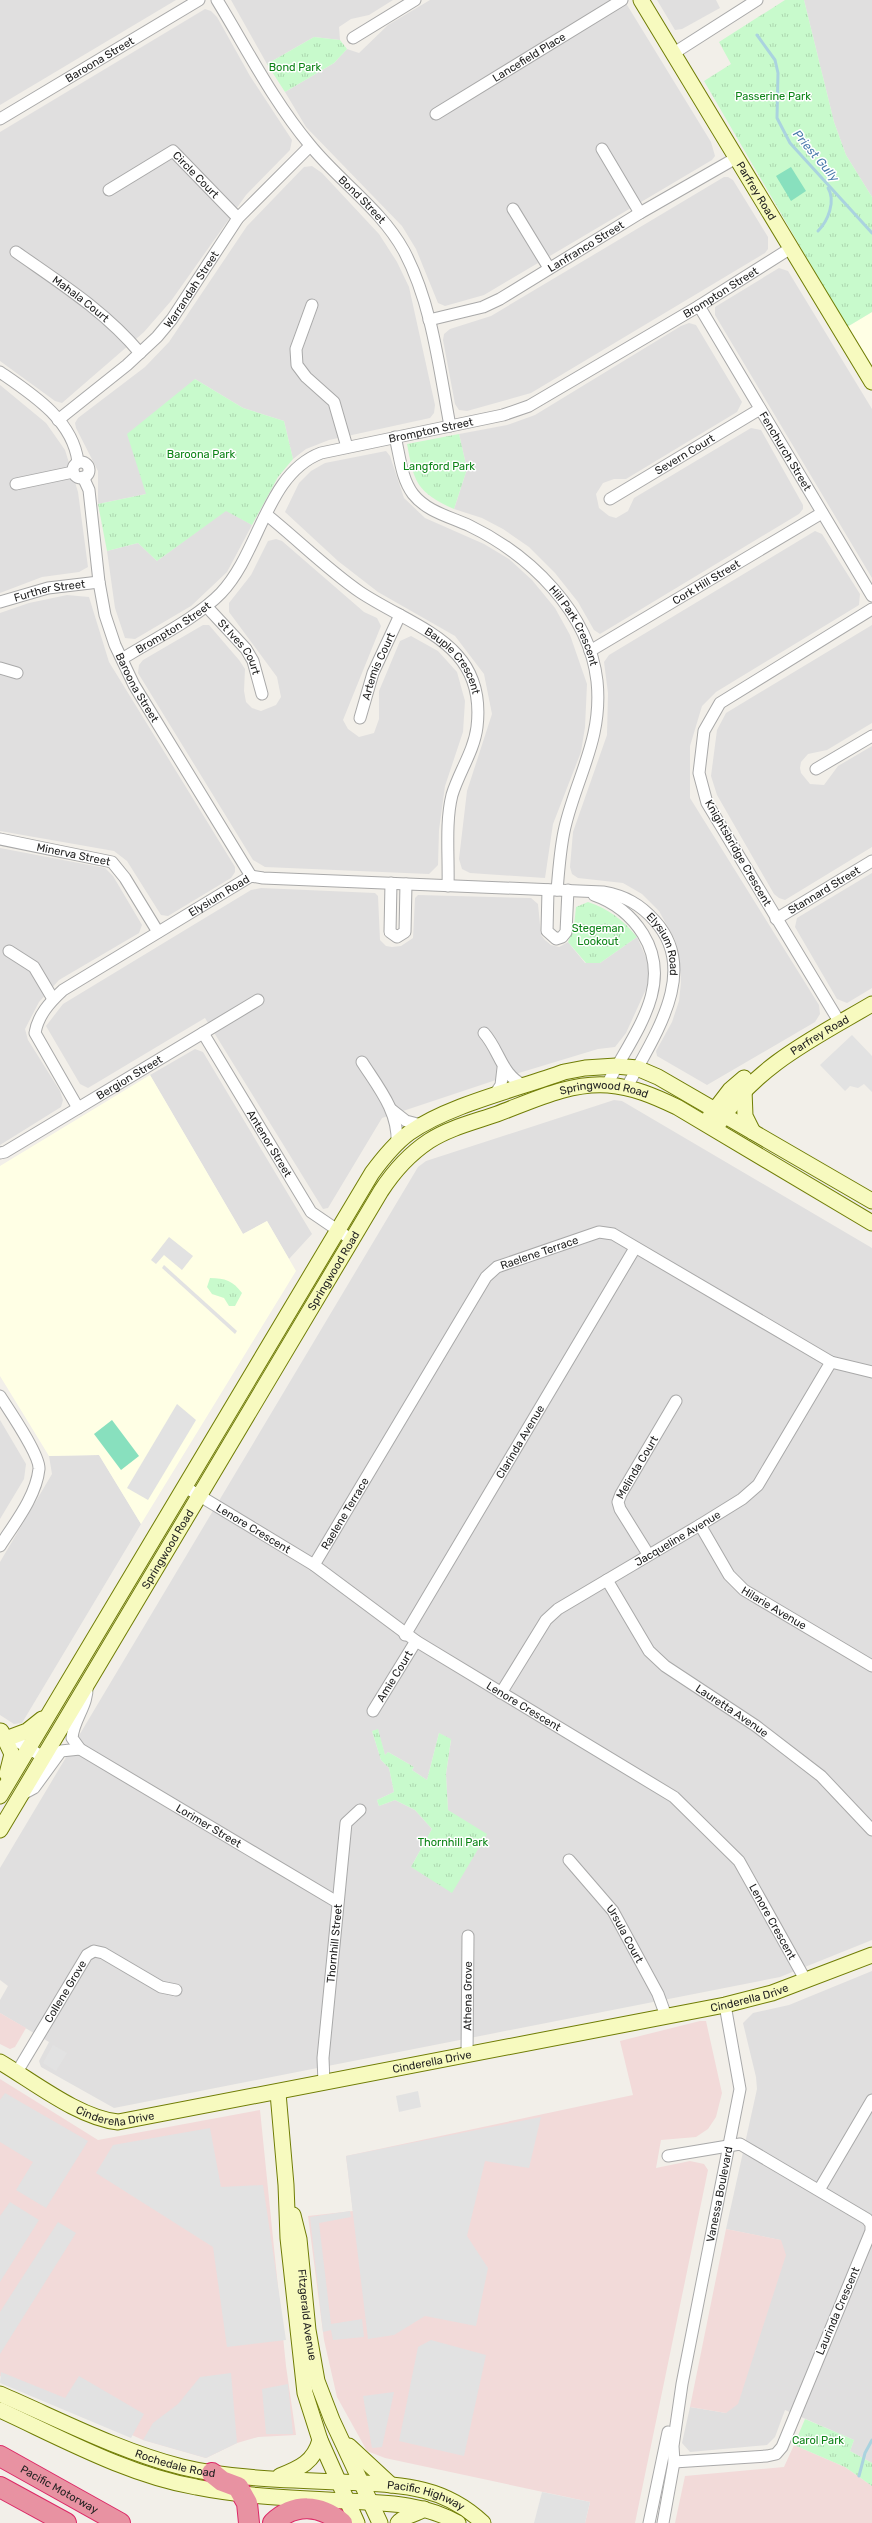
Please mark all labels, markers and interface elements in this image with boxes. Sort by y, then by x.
street label: Lancefield Place [490,30,568,84]
street label: Baroona Street [63,34,137,85]
park label: Bond Park [269,61,322,74]
park label: Passerine Park [735,90,811,103]
water label: Priest Gully [790,127,842,185]
street label: Circle Court [170,148,222,201]
street label: Parfrey Road [734,159,779,222]
street label: Bond Street [336,173,389,226]
street label: Lanfranco Street [545,218,627,275]
street label: Warrandah Street [161,248,222,330]
street label: Brompton Street [681,264,761,320]
street label: Mahala Court [50,273,112,325]
street label: Fenchurch Street [757,409,815,494]
street label: Brompton Street [387,415,475,445]
street label: Severn Court [652,431,717,477]
park label: Baroona Park [167,448,236,461]
park label: Langford Park [403,460,475,473]
street label: Cork Hill Street [670,556,743,607]
street label: Further Street [12,577,87,604]
street label: Hill Park Crescent [547,583,601,668]
street label: Brompton Street [133,598,214,656]
street label: St Ives Court [215,616,263,677]
street label: Bauple Crescent [422,624,483,696]
street label: Artemis Court [359,630,398,701]
street label: Baroona Street [113,651,162,725]
street label: Knightsbridge Crescent [702,797,774,909]
street label: Minerva Street [35,840,112,868]
street label: Stannard Street [786,863,863,917]
street label: Elysium Road [186,872,252,919]
street label: Elysium Road [644,910,681,976]
park label: Stegeman Lookout [572,922,624,948]
street label: Parfrey Road [788,1012,851,1058]
street label: Bergion Street [94,1052,165,1102]
street label: Springwood Road [558,1078,650,1100]
street label: Antenor Street [244,1108,295,1180]
street label: Springwood Road [305,1229,362,1313]
street label: Raelene Terrace [499,1233,580,1272]
street label: Clarinda Avenue [493,1402,547,1481]
street label: Melinda Court [613,1433,661,1501]
street label: Raelene Terrace [318,1475,371,1552]
street label: Lenore Crescent [214,1501,294,1556]
street label: Springwood Road [139,1507,196,1591]
street label: Jacqueline Avenue [632,1507,723,1569]
street label: Hilarie Avenue [739,1584,809,1632]
street label: Amie Court [374,1648,415,1704]
street label: Lenore Crescent [484,1679,564,1734]
street label: Lauretta Avenue [693,1682,771,1740]
street label: Lorimer Street [174,1801,244,1850]
park label: Thornhill Park [418,1836,488,1849]
street label: Lenore Crescent [747,1881,799,1962]
street label: Ursula Court [604,1902,647,1966]
street label: Thornhill Street [324,1903,345,1984]
street label: Collene Grove [42,1958,89,2025]
street label: Athena Grove [461,1961,474,2031]
street label: Cinderella Drive [709,1981,790,2014]
street label: Cinderella Drive [391,2048,472,2075]
street label: Cinderella Drive [74,2103,155,2129]
street label: Vanessa Boulevard [704,2145,735,2243]
street label: Laurinda Crescent [814,2265,863,2357]
street label: Fitzgerald Avenue [296,2268,320,2362]
park label: Carol Park [792,2434,844,2447]
street label: Rochedale Road [133,2446,216,2480]
street label: Pacific Motorway [18,2462,101,2516]
street label: Pacific Highway [387,2478,467,2513]

